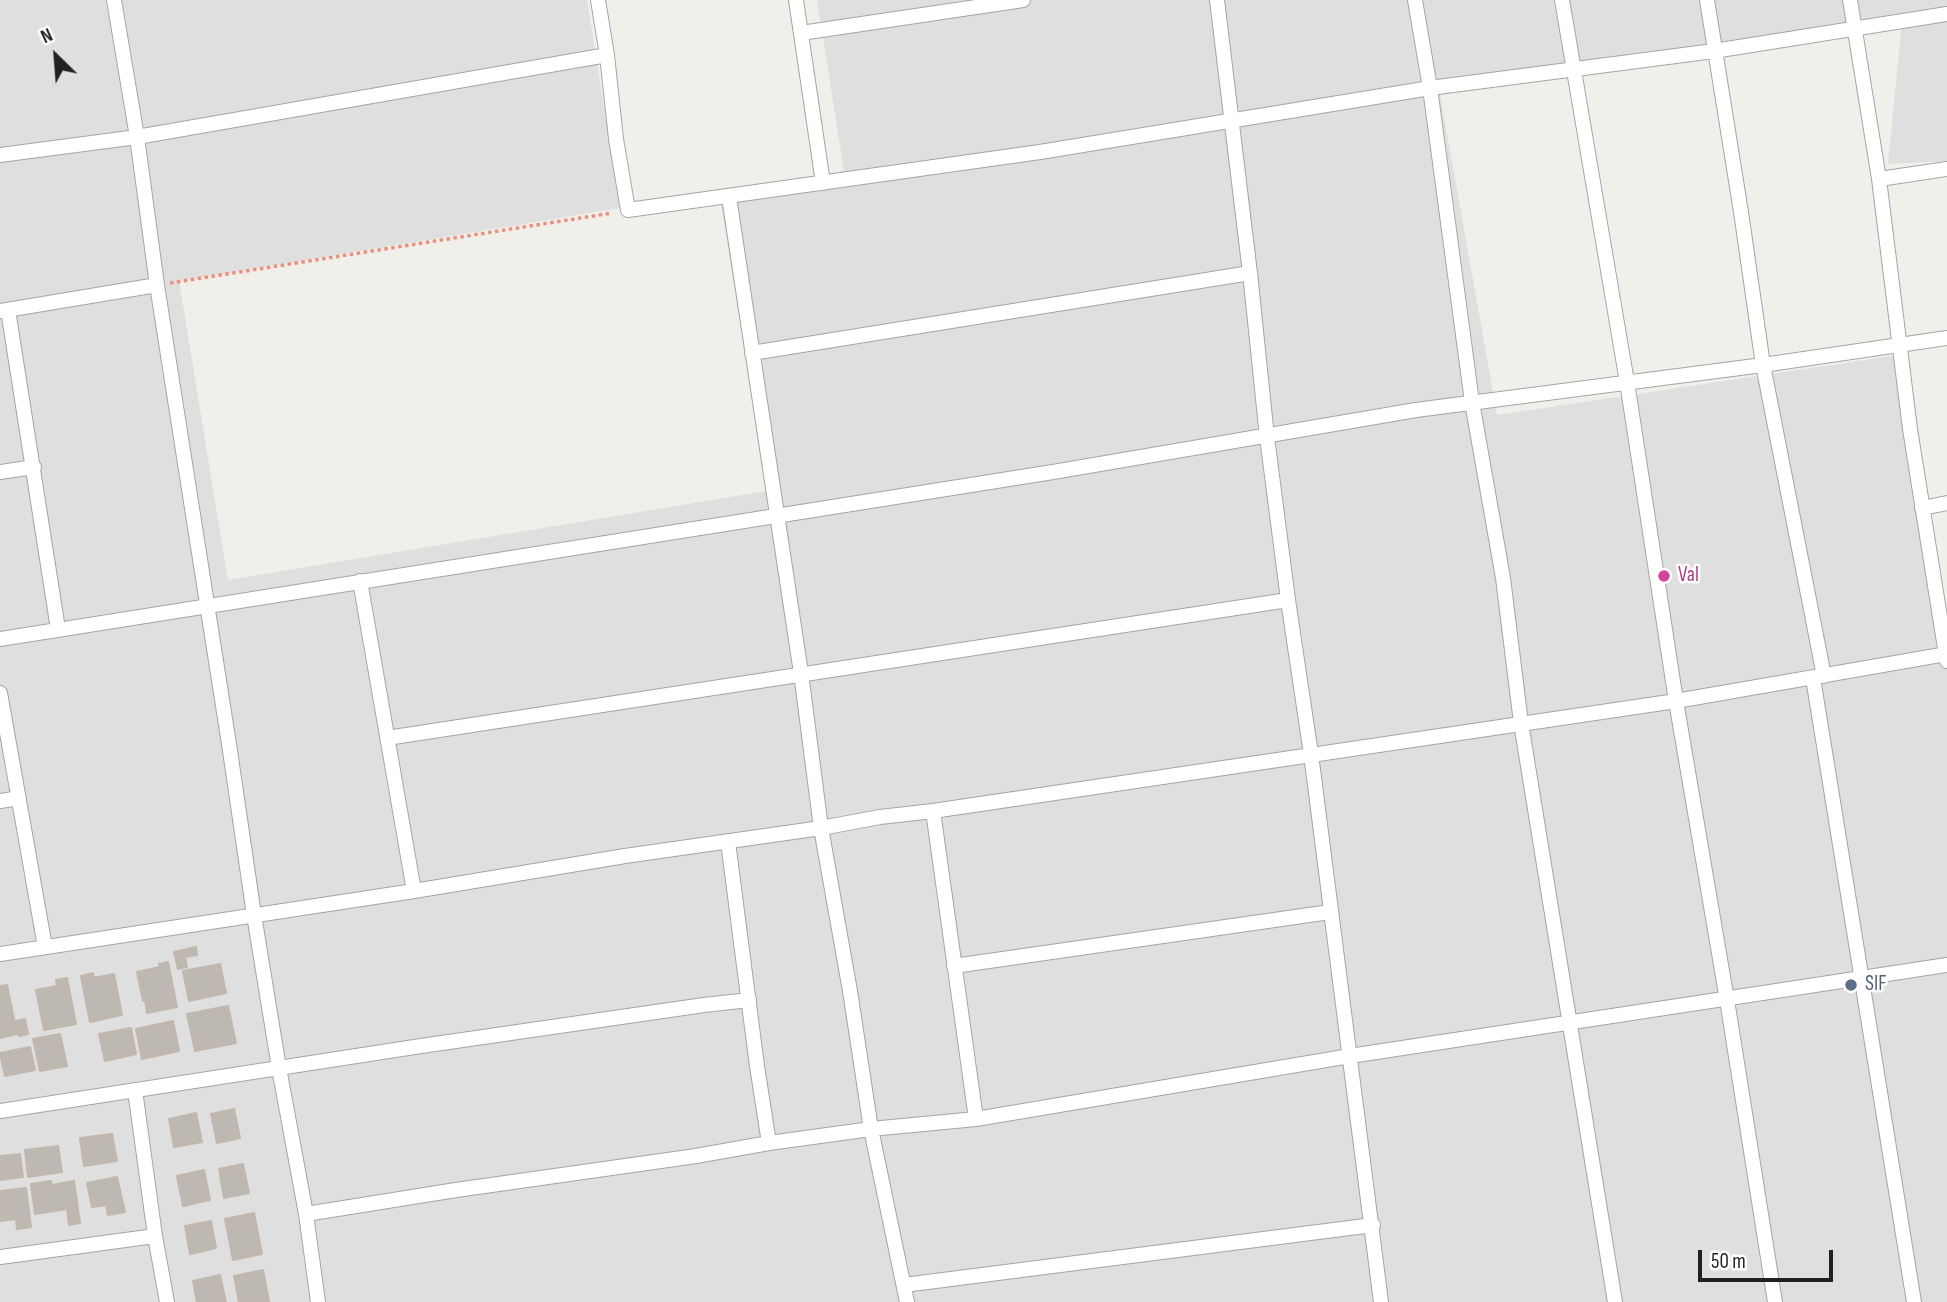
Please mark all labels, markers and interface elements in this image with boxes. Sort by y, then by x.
north arrow [21,21,91,91]
text: N [37,24,56,49]
place label: Val [1678,563,1699,589]
marker: Val [1656,568,1672,584]
place label: SIF [1865,972,1887,998]
marker: SIF [1843,977,1859,993]
scale bar [1702,1236,1837,1280]
text: 50 m [1711,1249,1746,1274]

